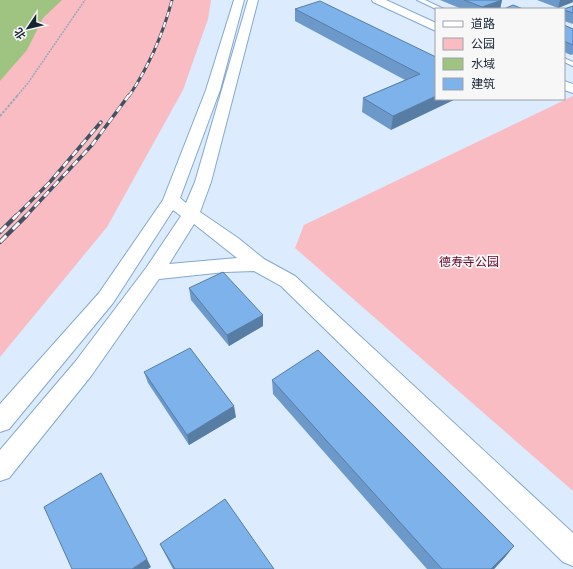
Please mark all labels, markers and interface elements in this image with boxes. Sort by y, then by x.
north arrow [8,8,48,48]
legend [435,8,565,100]
text: 道路 [471,17,495,32]
text: 北 [12,25,29,42]
text: 公园 [471,37,495,52]
text: 水域 [471,57,495,72]
text: 建筑 [471,77,495,92]
park label: 德寿寺公园 [439,255,499,270]

